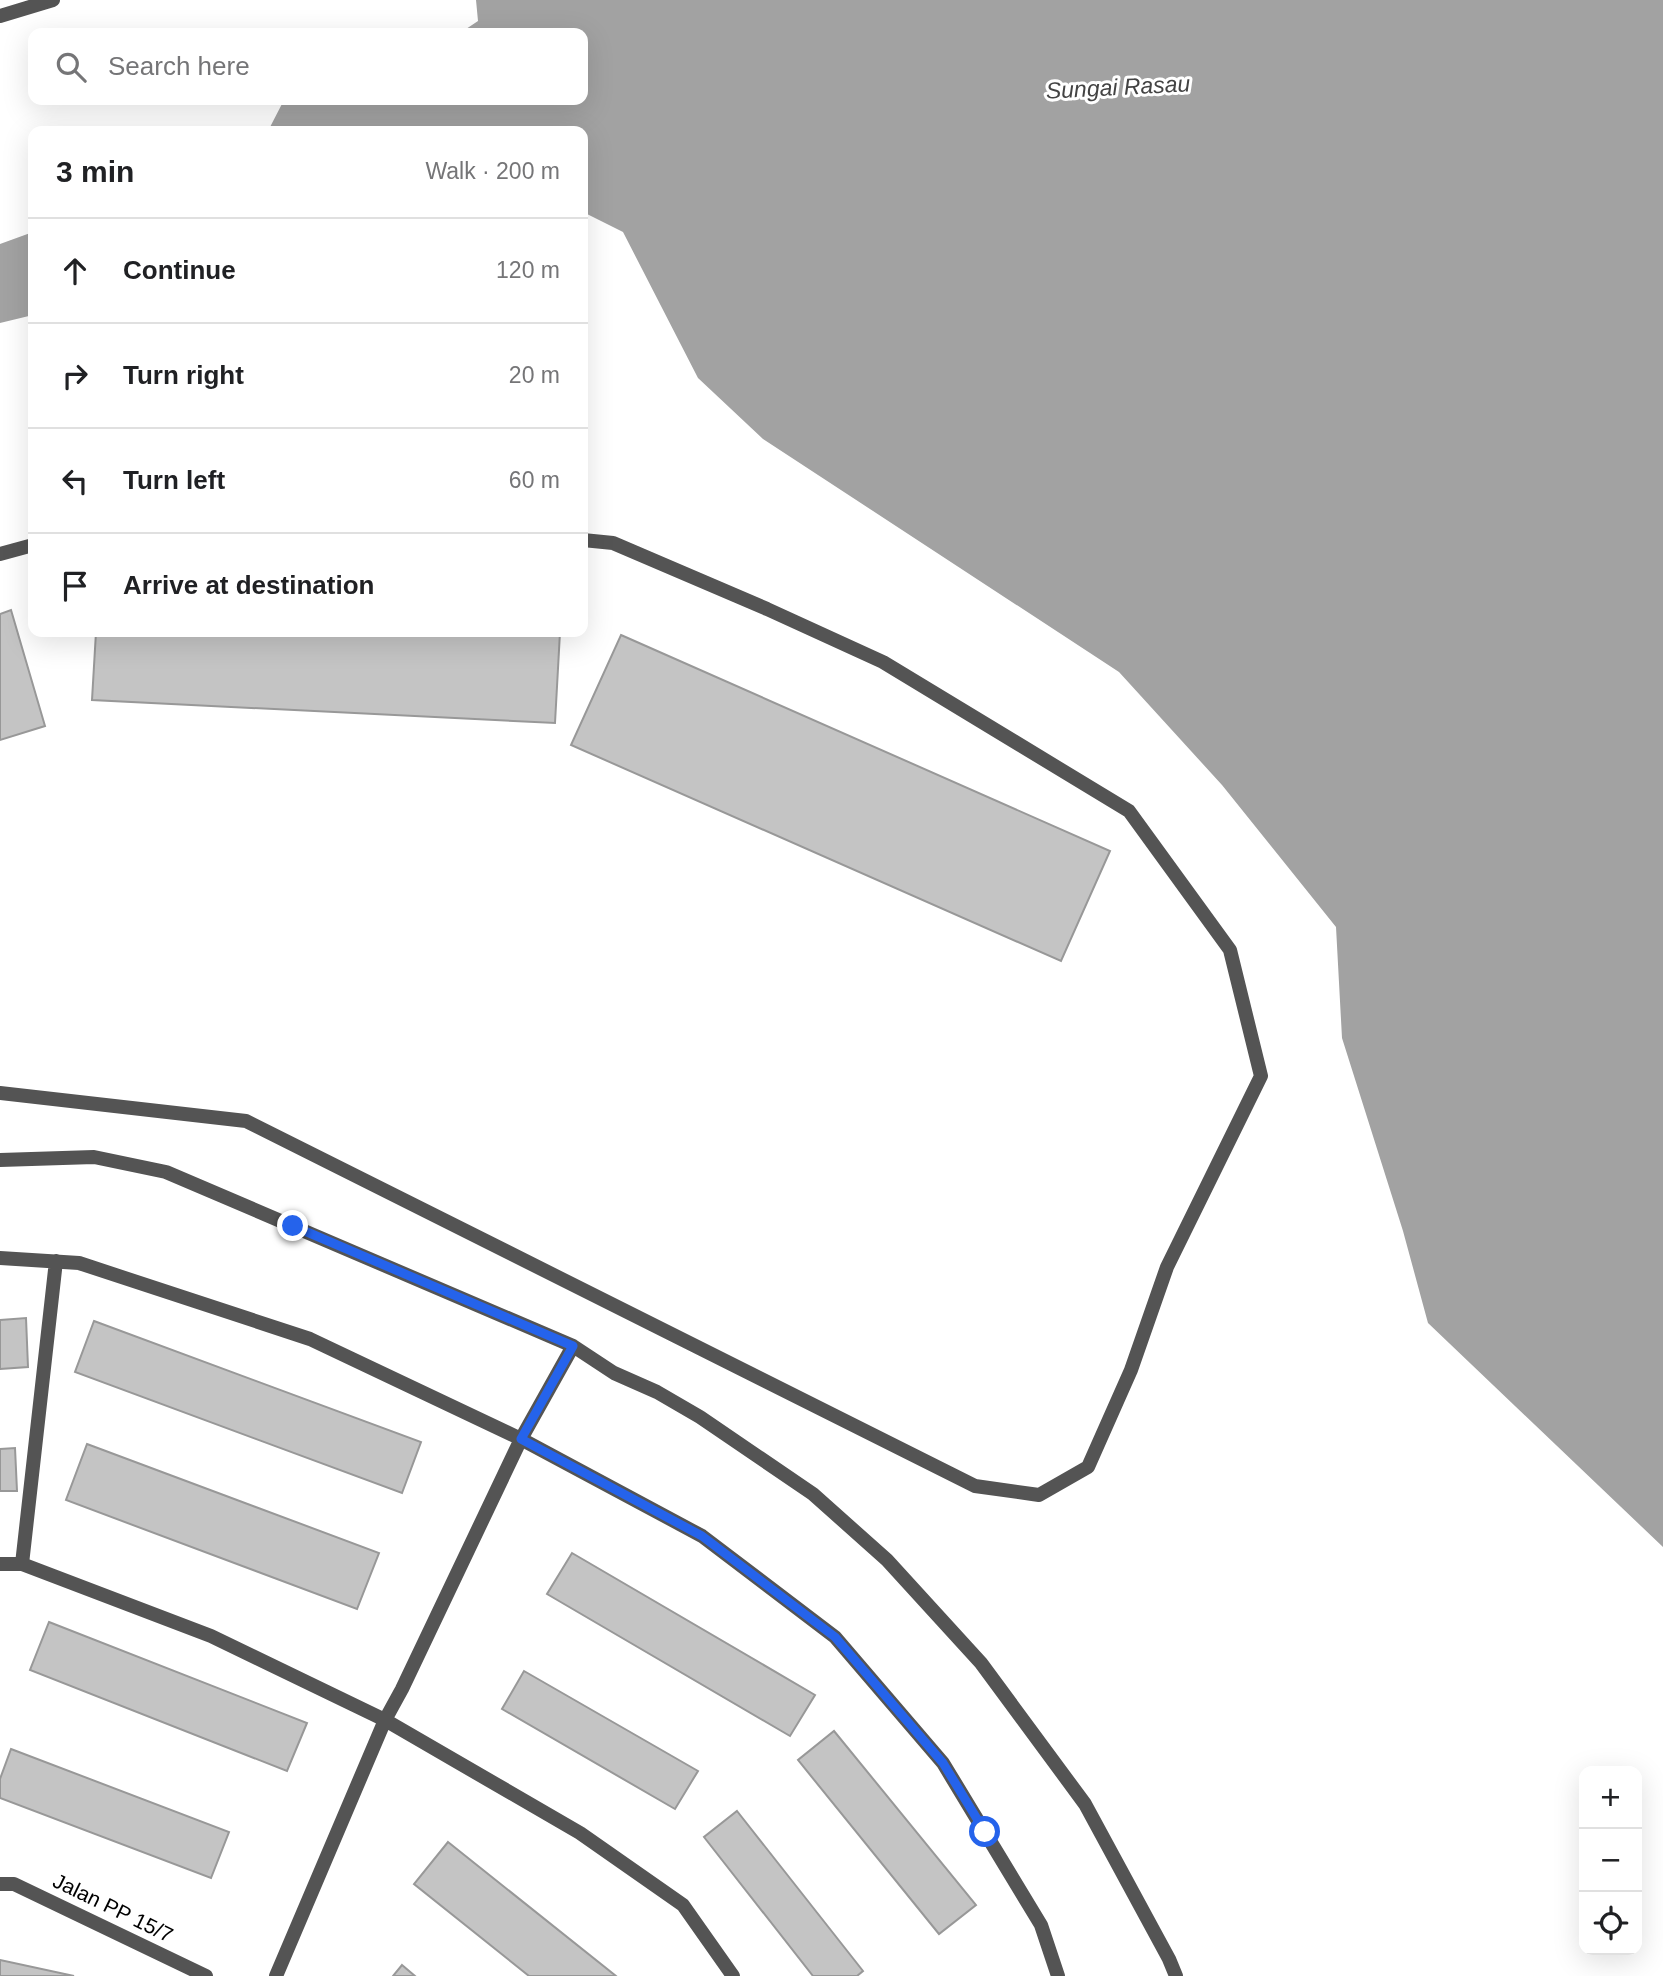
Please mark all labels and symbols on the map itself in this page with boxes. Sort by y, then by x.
water label: Sungai Rasau [1045,70,1191,104]
route end [277,1210,308,1241]
route start [969,1816,1000,1847]
street label: Jalan PP 15/7 [50,1869,177,1946]

